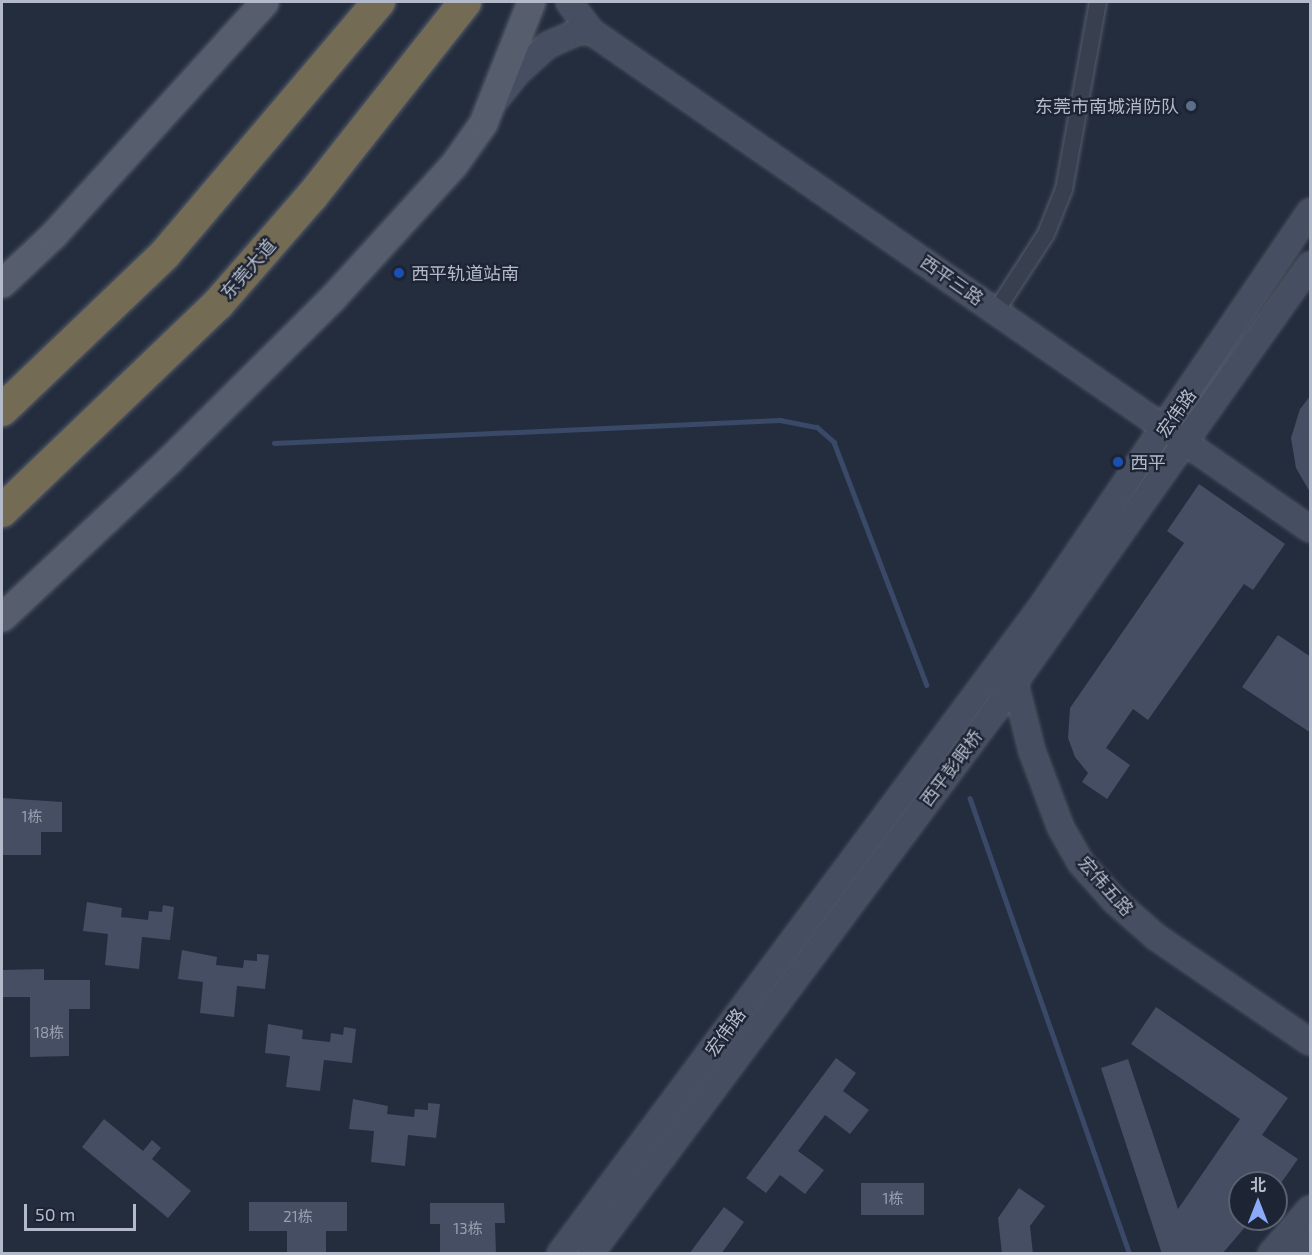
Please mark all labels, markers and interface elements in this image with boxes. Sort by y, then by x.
place label: 东莞市南城消防队 [1035,95,1179,117]
marker: 东莞市南城消防队 [1184,99,1198,113]
street label: 东莞大道 [216,235,280,303]
street label: 西平三路 [916,251,988,309]
place label: 西平轨道站南 [411,262,519,284]
marker: 西平轨道站南 [392,266,406,280]
street label: 宏伟路 [1152,385,1200,441]
place label: 西平 [1130,451,1166,473]
marker: 西平 [1111,455,1125,469]
street label: 西平彭眼桥 [915,726,987,810]
house number: 1栋 [22,808,42,826]
street label: 宏伟五路 [1074,852,1138,920]
street label: 宏伟路 [700,1004,750,1060]
house number: 18栋 [34,1024,64,1042]
north arrow [1228,1171,1288,1231]
text: 北 [1250,1175,1266,1194]
house number: 1栋 [883,1190,903,1208]
scale bar [27,1192,140,1230]
text: 50 m [35,1203,75,1225]
house number: 21栋 [283,1208,313,1226]
house number: 13栋 [453,1220,483,1238]

